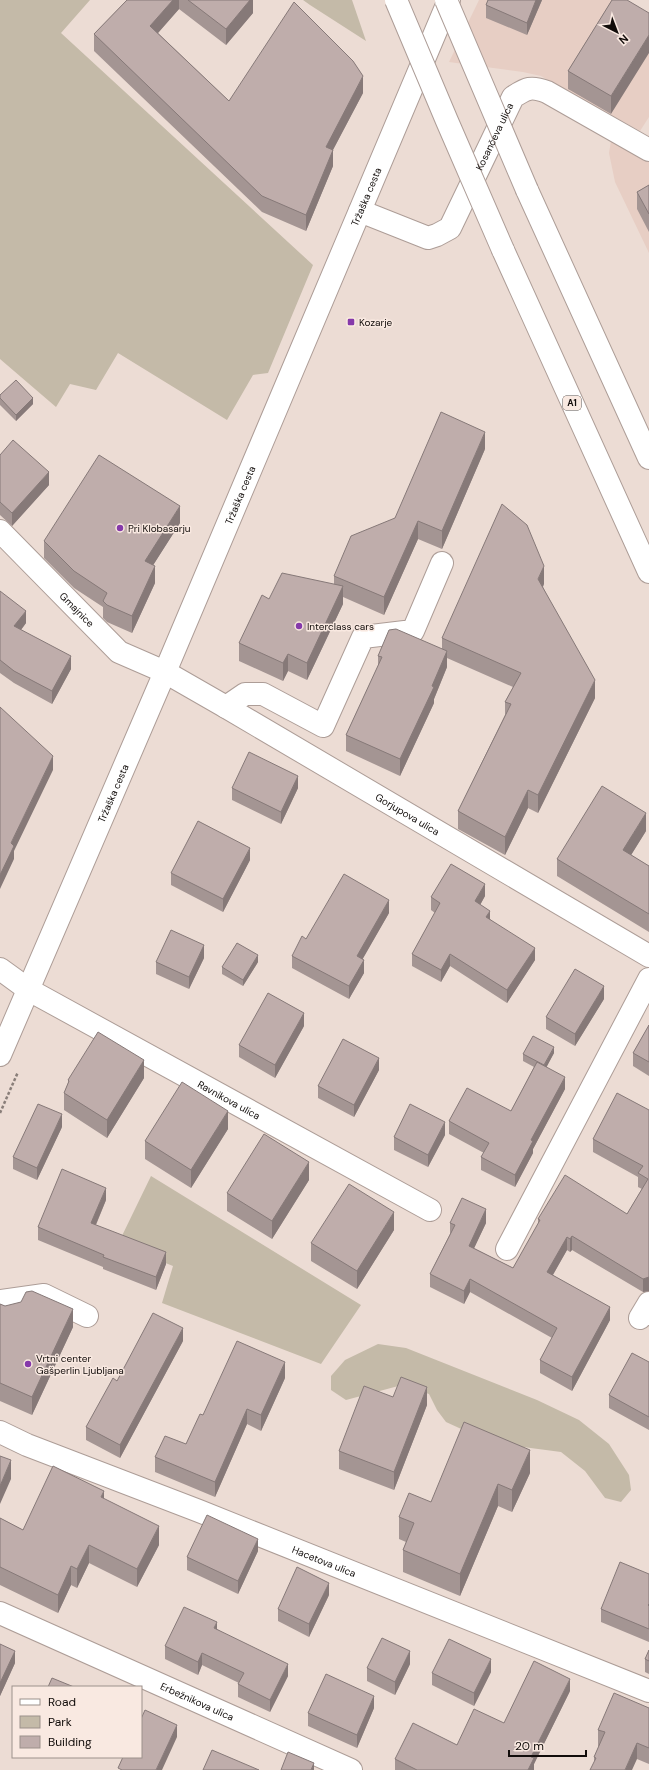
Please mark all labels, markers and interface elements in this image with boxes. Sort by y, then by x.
north arrow [597,12,637,52]
text: N [616,32,631,47]
street label: Kosančeva ulica [473,101,516,173]
street label: Tržaška cesta [348,166,384,228]
place label: Kozarje [359,316,393,329]
marker: Kozarje [346,317,356,327]
road number: A1 [563,396,581,410]
street label: Tržaška cesta [222,464,258,527]
place label: Pri Klobasarju [128,522,191,535]
marker: Pri Klobasarju [115,523,125,533]
street label: Gmajnice [57,590,97,630]
place label: Interclass cars [307,620,374,633]
marker: Interclass cars [294,621,304,631]
street label: Tržaška cesta [95,762,132,825]
street label: Gorjupova ulica [373,790,442,838]
street label: Ravnikova ulica [195,1078,262,1123]
place label: Vrtni center Gašperlin Ljubljana [36,1352,124,1377]
marker: Vrtni center Gašperlin Ljubljana [23,1359,33,1369]
street label: Hacetova ulica [290,1543,358,1580]
street label: Erbežnikova ulica [158,1680,236,1724]
legend [12,1686,142,1758]
text: Road [48,1694,76,1710]
text: Park [48,1714,72,1730]
scale bar [509,1732,586,1758]
text: Building [48,1734,92,1750]
text: 20 m [515,1738,544,1754]

